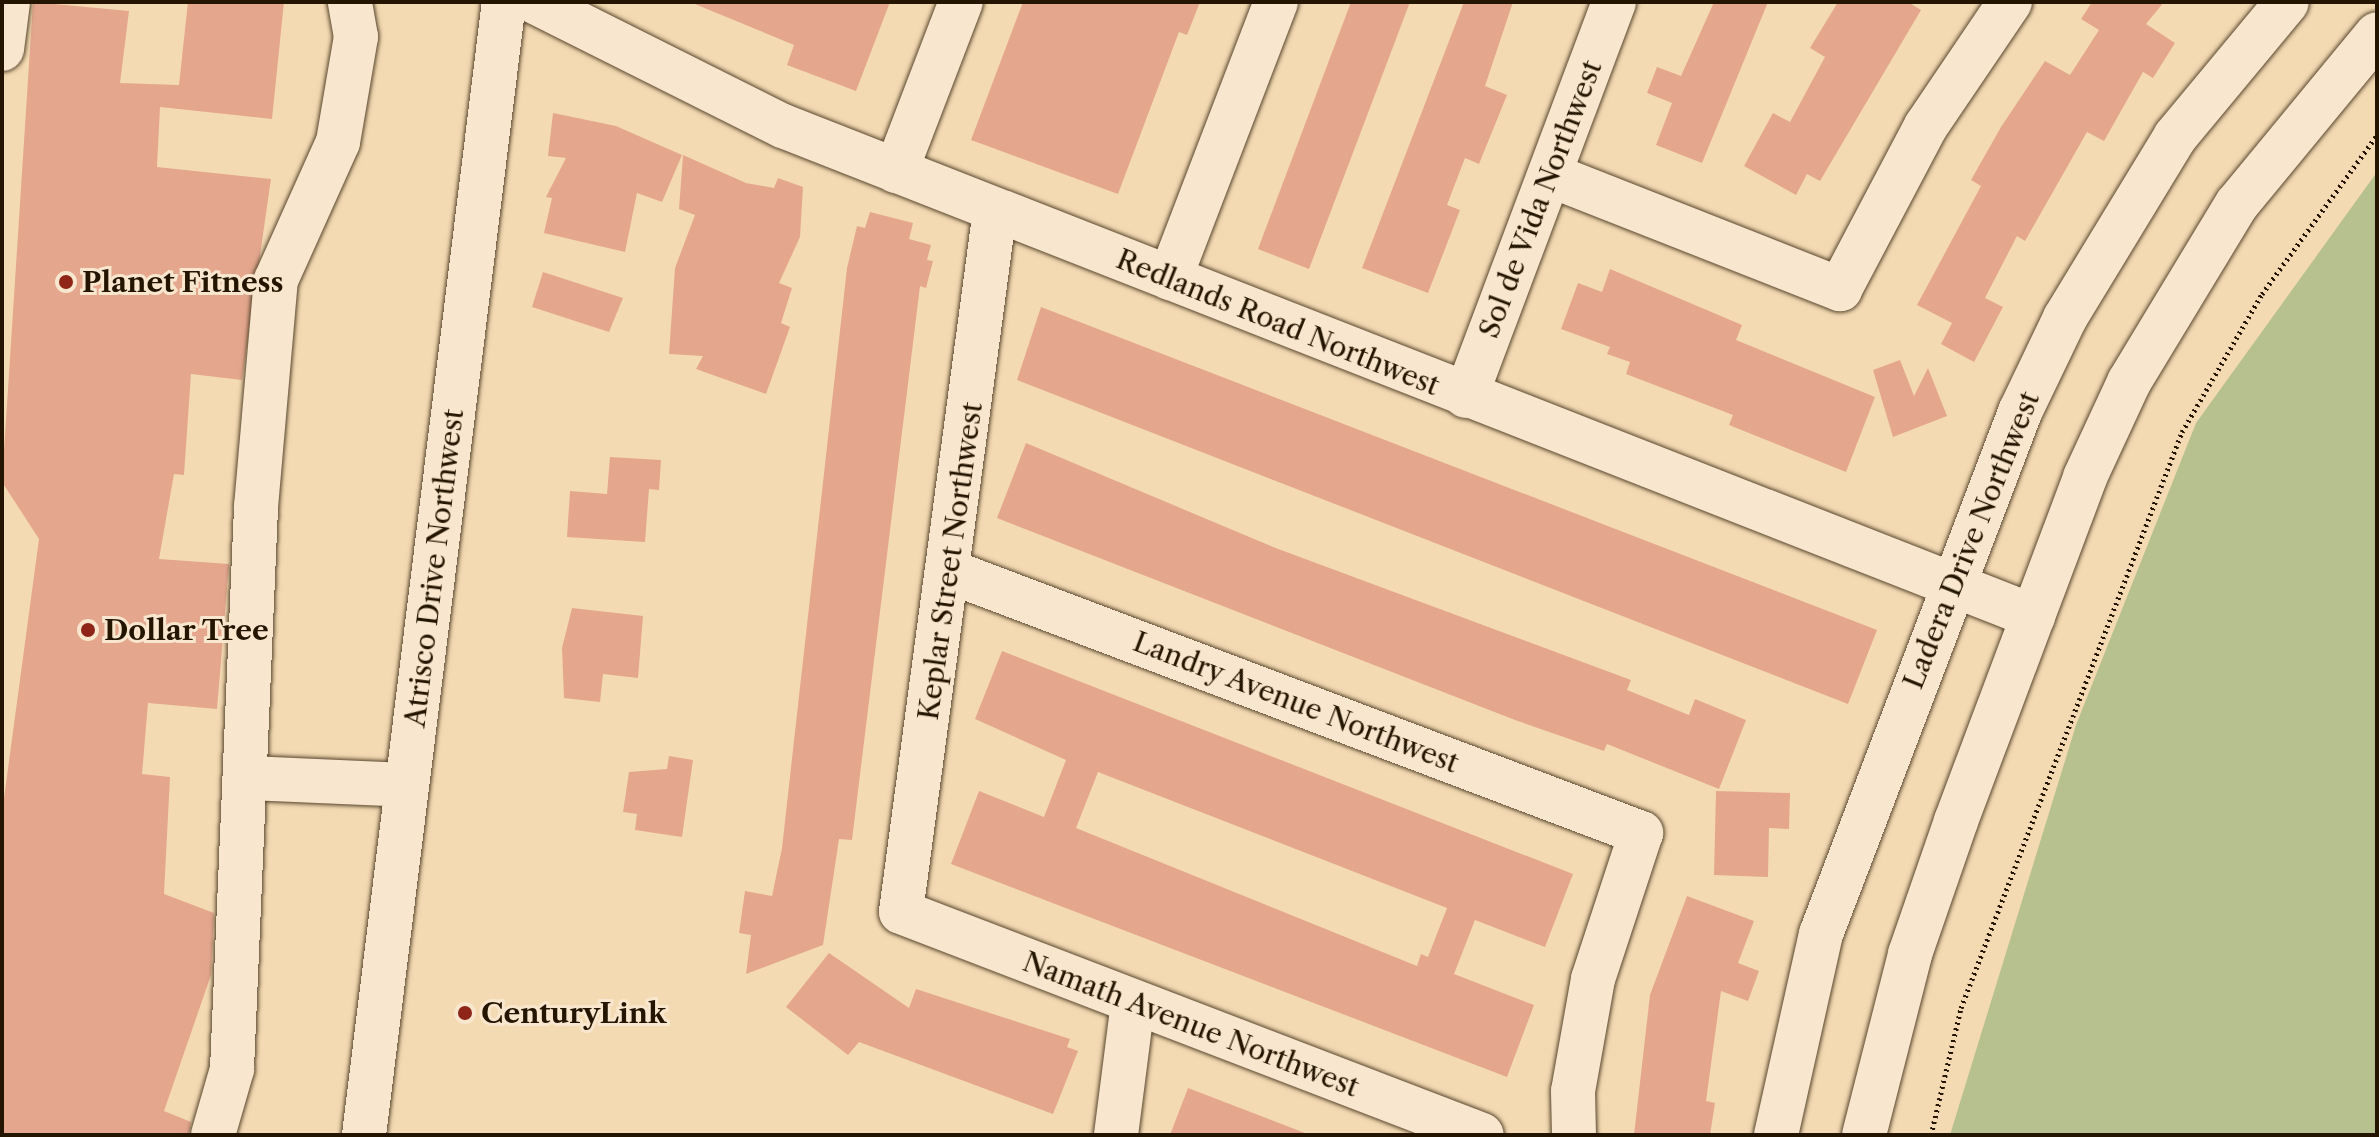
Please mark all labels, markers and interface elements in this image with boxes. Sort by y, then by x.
street label: Sol de Vida Northwest [1471,55,1609,343]
street label: Redlands Road Northwest [1112,242,1444,402]
place label: Planet Fitness [82,265,284,299]
marker: Planet Fitness [57,273,75,291]
street label: Ladera Drive Northwest [1896,386,2046,694]
street label: Keplar Street Northwest [911,400,989,722]
street label: Atrisco Drive Northwest [398,407,470,729]
place label: Dollar Tree [104,613,270,647]
marker: Dollar Tree [79,621,97,639]
street label: Landry Avenue Northwest [1128,624,1464,780]
street label: Namath Avenue Northwest [1018,944,1364,1104]
place label: CenturyLink [481,996,666,1030]
marker: CenturyLink [456,1004,474,1022]

